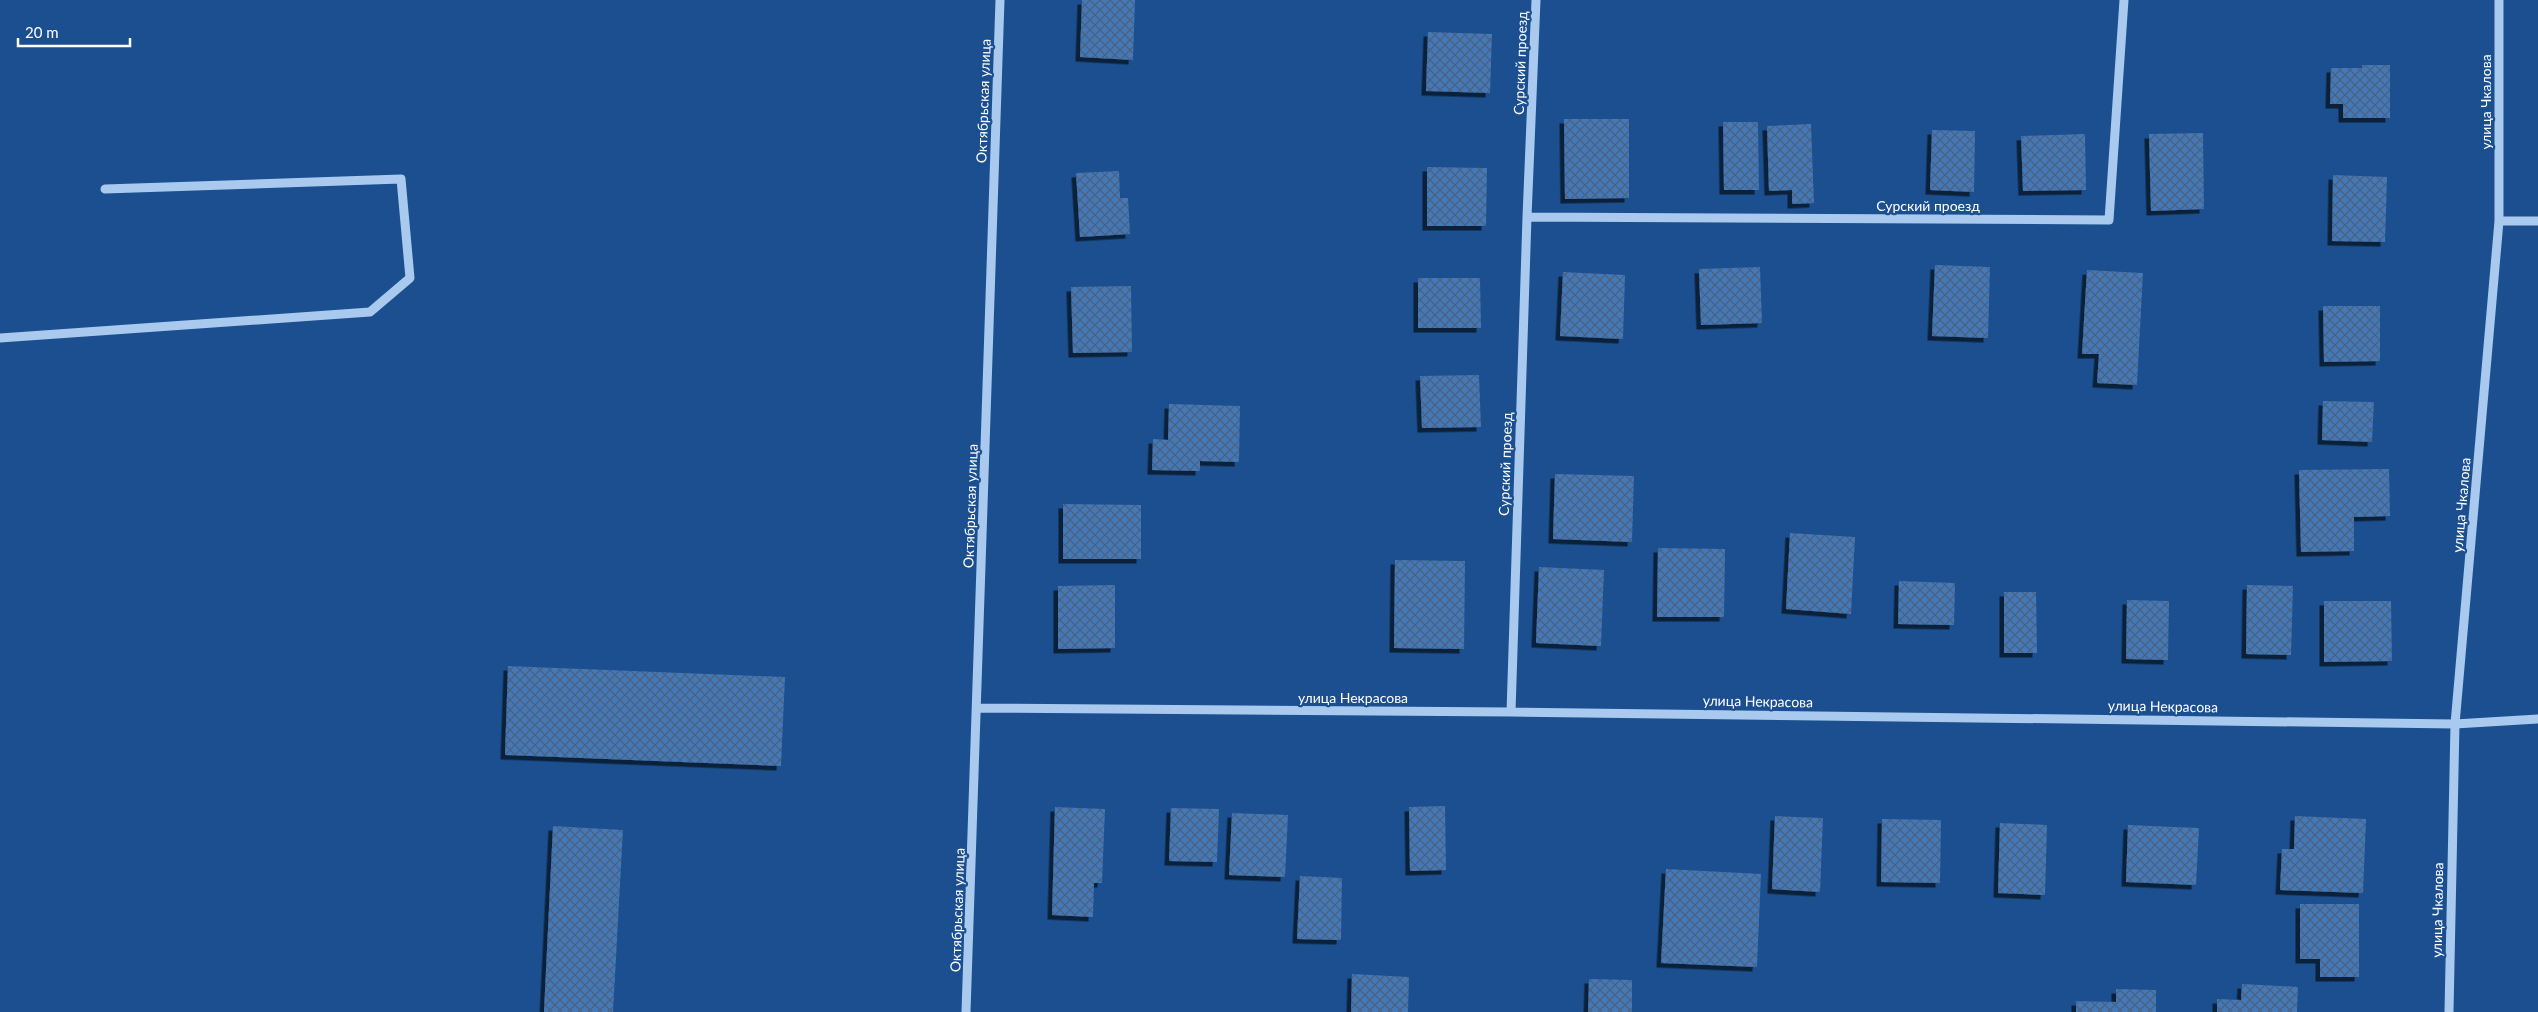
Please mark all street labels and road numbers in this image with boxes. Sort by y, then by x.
street label: Сурский проезд [1510,11,1530,115]
street label: Октябрьская улица [972,39,994,163]
street label: улица Чкалова [2477,54,2494,150]
street label: Сурский проезд [1876,197,1980,214]
street label: Сурский проезд [1495,412,1515,516]
street label: Октябрьская улица [959,444,981,568]
street label: улица Чкалова [2448,457,2474,553]
street label: улица Некрасова [1298,689,1408,706]
street label: улица Некрасова [1703,692,1813,710]
street label: улица Некрасова [2108,697,2218,715]
street label: Октябрьская улица [946,848,968,972]
street label: улица Чкалова [2428,862,2446,958]

